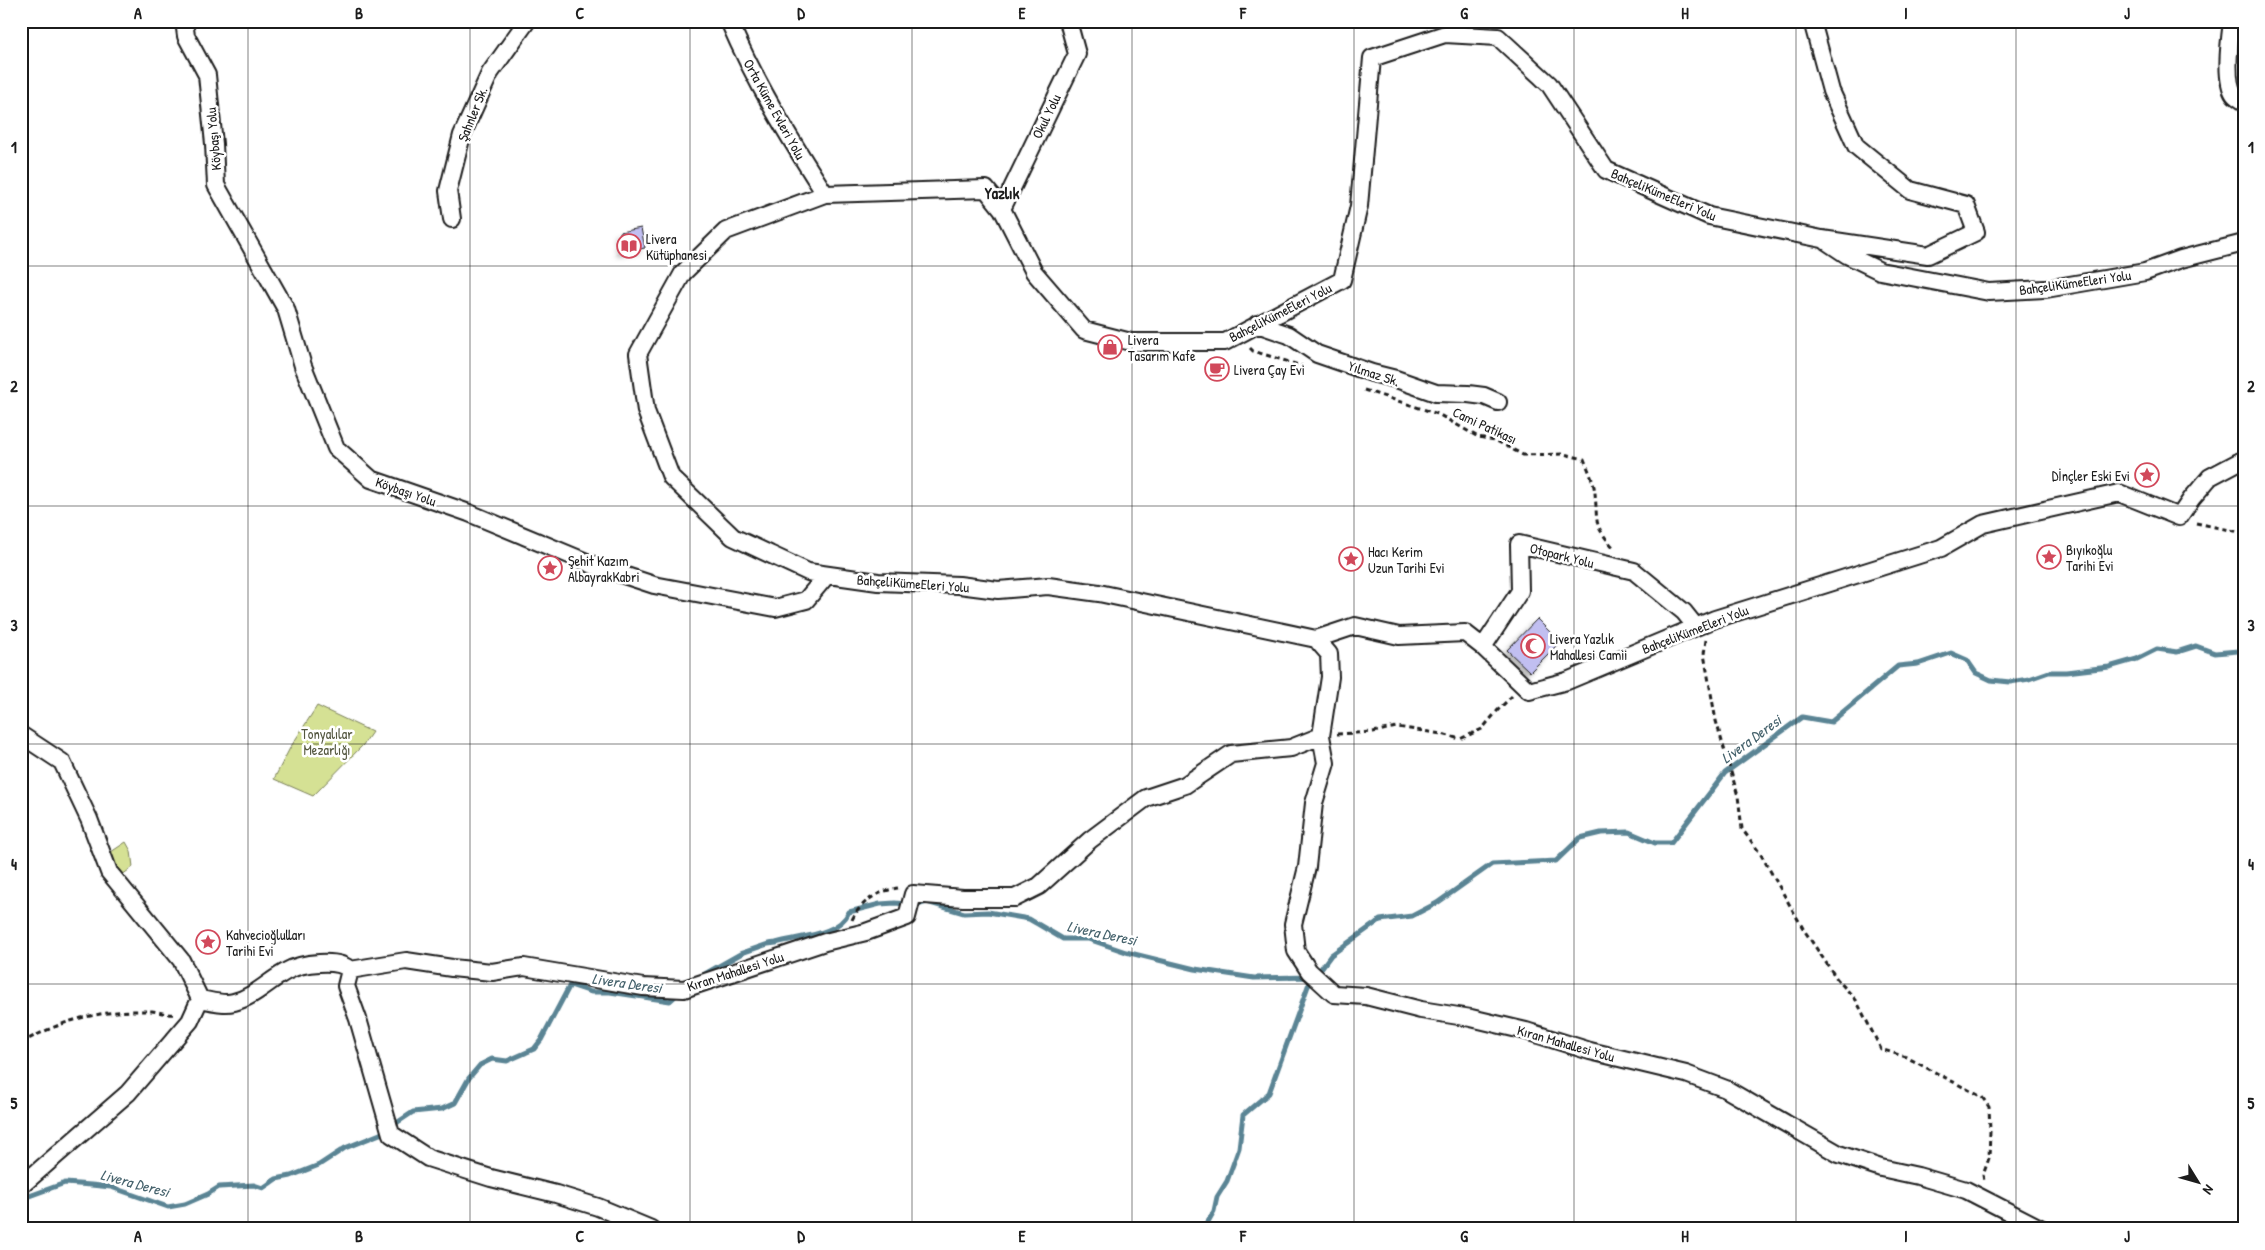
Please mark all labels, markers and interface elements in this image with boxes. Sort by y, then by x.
text: A [134,2,142,24]
text: B [355,2,363,24]
text: C [576,2,585,24]
text: D [797,2,805,24]
text: E [1018,2,1026,24]
text: F [1239,2,1247,24]
text: G [1460,2,1468,24]
text: H [1681,2,1689,24]
text: I [1904,2,1908,24]
text: J [2124,2,2130,24]
street label: Orta Küme Evleri Yolu [740,55,811,163]
street label: Şahnler Sk. [452,84,492,144]
street label: Okul Yolu [1027,90,1065,141]
street label: Köybaşı Yolu [201,106,226,171]
text: 1 [11,136,17,158]
text: 1 [2248,136,2254,158]
street label: BahçeliKümeEleri Yolu [1608,163,1720,225]
district label: Yazlık [985,182,1020,204]
place label: Livera Kütüphanesi [646,229,707,265]
library icon: Livera Kütüphanesi [616,233,642,259]
street label: BahçeliKümeEleri Yolu [2018,265,2133,299]
street label: BahçeliKümeEleri Yolu [1225,278,1335,346]
place label: Livera Tasarım Kafe [1128,330,1196,365]
shop icon: Livera Tasarım Kafe [1097,334,1123,360]
cafe icon: Livera Çay Evi [1204,356,1230,382]
street label: Yılmaz Sk. [1346,356,1402,390]
place label: Livera Çay Evi [1234,360,1305,380]
text: 2 [10,375,18,397]
text: 2 [2247,375,2255,397]
street label: Cami Patikası [1450,402,1520,448]
place icon: Dİnçler Eski Evi [2134,462,2160,488]
place label: Dİnçler Eski Evi [2052,466,2130,485]
street label: Köybaşı Yolu [373,472,439,511]
street label: Otopark Yolu [1528,538,1596,573]
place label: Bıyıkoğlu Tarihi Evi [2066,540,2114,575]
place label: Hacı Kerim Uzun Tarihi Evi [1368,542,1445,577]
place icon: Bıyıkoğlu Tarihi Evi [2036,544,2062,570]
place icon: Hacı Kerim Uzun Tarihi Evi [1338,546,1364,572]
place label: Şehit Kazım AlbayrakKabri [568,551,640,587]
place icon: Şehit Kazım AlbayrakKabri [537,555,563,581]
street label: BahçeliKümeEleri Yolu [856,570,970,596]
street label: BahçeliKümeEleri Yolu [1639,600,1751,658]
text: 3 [10,614,18,636]
text: 3 [2247,614,2255,636]
place label: Livera Yazlık Mahallesi Camii [1550,629,1628,664]
mosque icon: Livera Yazlık Mahallesi Camii [1520,633,1546,659]
water label: Livera Deresi [1717,709,1787,768]
park label: Tonyalılar Mezarlığı [301,724,353,760]
text: 4 [11,853,17,875]
text: 4 [2248,853,2254,875]
water label: Livera Deresi [1066,915,1140,951]
place label: Kahvecioğlulları Tarihi Evi [226,925,306,960]
place icon: Kahvecioğlulları Tarihi Evi [195,929,221,955]
street label: Kıran Mahallesi Yolu [684,946,786,996]
water label: Livera Deresi [591,968,665,998]
street label: Kıran Mahallesi Yolu [1515,1020,1617,1066]
text: 5 [11,1092,18,1114]
text: 5 [2248,1092,2255,1114]
north arrow [2172,1158,2222,1208]
water label: Livera Deresi [98,1164,173,1203]
text: N [2199,1181,2219,1199]
text: A [134,1225,142,1247]
text: B [355,1225,363,1247]
text: C [576,1225,585,1247]
text: D [797,1225,805,1247]
text: E [1018,1225,1026,1247]
text: F [1239,1225,1247,1247]
text: G [1460,1225,1468,1247]
text: H [1681,1225,1689,1247]
text: I [1904,1225,1908,1247]
text: J [2124,1225,2130,1247]

